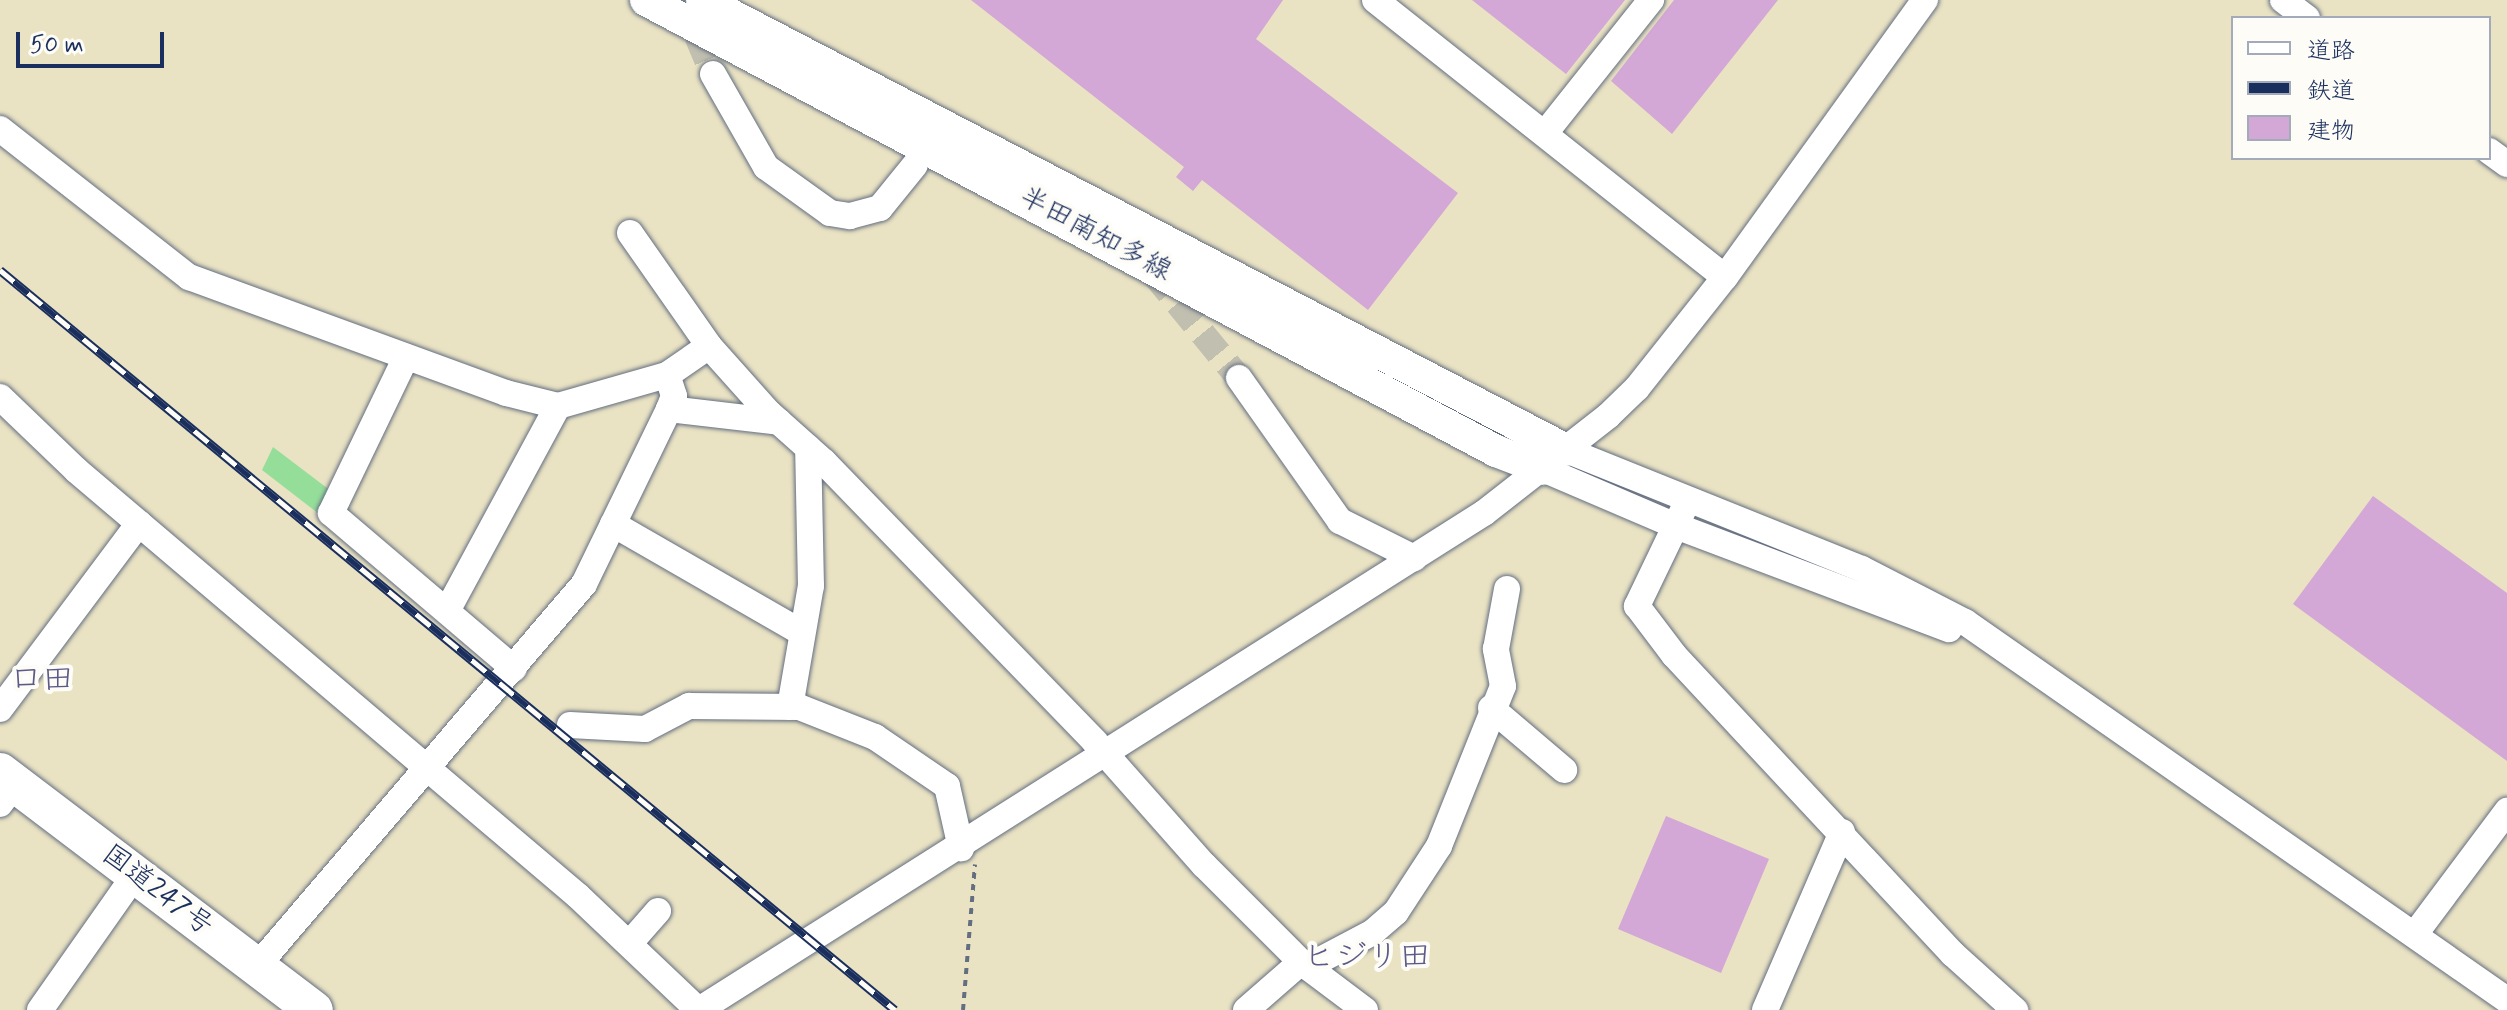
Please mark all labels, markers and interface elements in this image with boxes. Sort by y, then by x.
scale bar [20,16,168,66]
legend [2231,16,2491,160]
text: 50 m [30,30,84,61]
text: 道路 [2307,36,2355,67]
text: 鉄道 [2307,76,2355,107]
text: 建物 [2307,116,2355,147]
street label: 半田南知多線 [1013,181,1177,289]
district label: 口田 [10,661,74,699]
street label: 国道247号 [95,838,219,944]
district label: ヒジリ田 [1303,938,1431,976]

